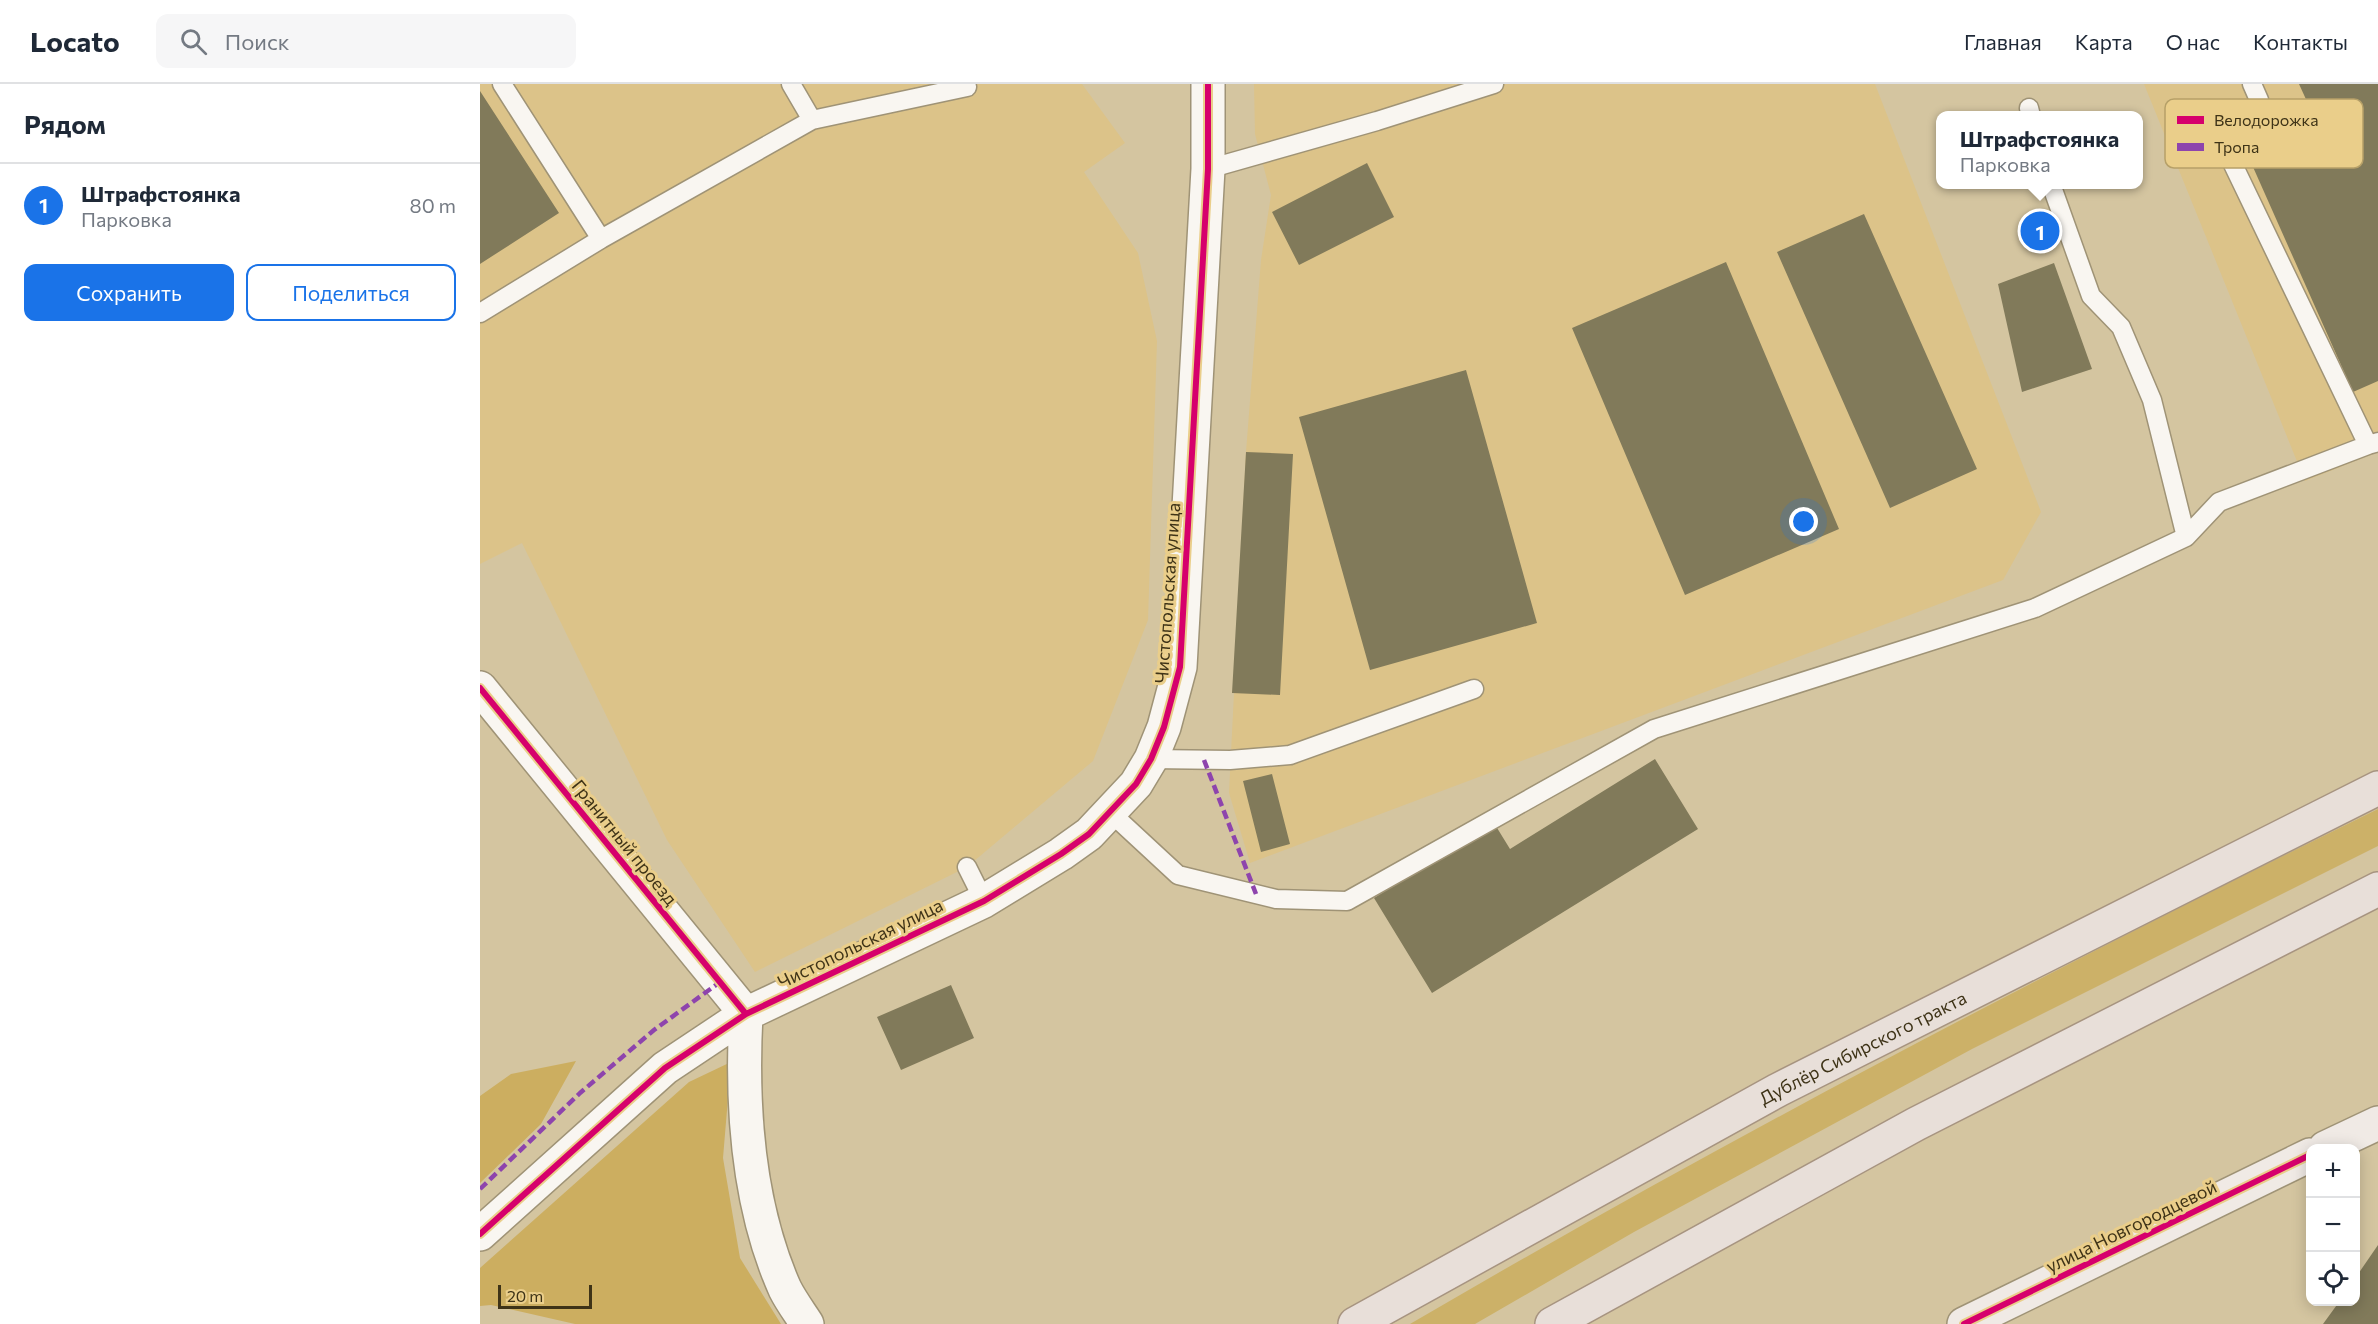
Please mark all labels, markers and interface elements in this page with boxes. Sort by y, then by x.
search box [156,14,576,68]
text: Locato [30,24,120,58]
icon: search [177,25,210,58]
text: Поиск [225,28,290,55]
text: Главная [1964,29,2042,54]
text: Карта [2075,29,2133,54]
text: О нас [2166,29,2220,54]
text: Контакты [2253,29,2348,54]
legend [2165,99,2363,168]
text: Рядом [24,108,106,139]
text: Велодорожка [2214,110,2318,129]
popup [1936,111,2143,189]
text: Штрафстоянка [1960,125,2119,152]
text: Тропа [2214,137,2259,156]
text: Парковка [1960,152,2051,176]
text: Штрафстоянка [81,180,240,207]
text: 1 [39,193,48,217]
text: 80 m [410,193,456,217]
text: Парковка [81,207,172,231]
pin: 1 [2020,208,2060,254]
button: Сохранить [24,264,234,321]
button: Поделиться [246,264,456,321]
street label: Чистопольская улица [1150,502,1184,684]
your location [1789,507,1818,536]
street label: Гранитный проезд [568,775,683,909]
street label: Чистопольская улица [774,893,946,993]
street label: Дублёр Сибирского тракта [1755,986,1970,1109]
map controls [2306,1144,2360,1306]
button: + [2306,1144,2360,1198]
street label: улица Новгородцевой [2042,1175,2220,1277]
button: − [2306,1198,2360,1252]
button: locate [2306,1252,2360,1306]
scale bar [498,1282,592,1310]
text: 20 m [507,1286,543,1305]

